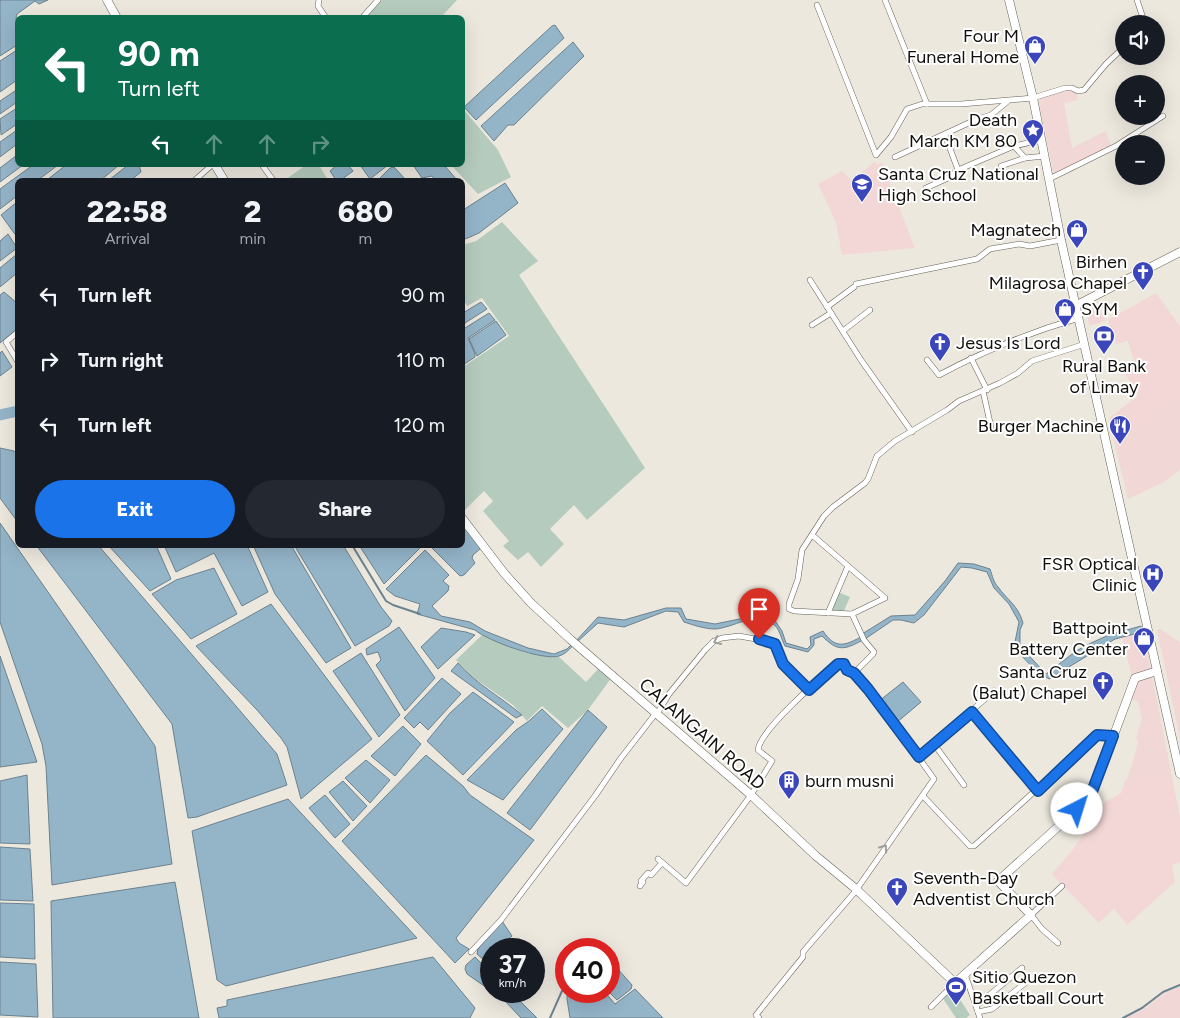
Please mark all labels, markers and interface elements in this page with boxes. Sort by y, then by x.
map controls [1115,15,1165,185]
button: sound [1115,15,1165,65]
place label: Four M Funeral Home [907,25,1019,68]
text: 90 m [118,33,200,75]
shop icon: Four M Funeral Home [1023,34,1047,65]
icon: left [35,35,100,100]
text: Turn left [118,75,200,102]
button: + [1115,75,1165,125]
place label: Death March KM 80 [909,109,1017,152]
place icon: Death March KM 80 [1021,118,1045,149]
icon: left [147,130,175,158]
icon: ahead [200,130,228,158]
icon: ahead [253,130,281,158]
icon: right [306,130,334,158]
button: − [1115,135,1165,185]
place label: Santa Cruz National High School [878,163,1039,206]
school or university icon: Santa Cruz National High School [850,172,874,203]
text: 22:58 [87,193,168,230]
text: 2 [244,193,262,230]
text: 680 [338,193,393,230]
shop icon: Magnatech [1065,218,1089,249]
place label: Magnatech [970,219,1061,241]
text: Arrival [105,229,150,248]
text: min [240,229,266,248]
text: m [359,229,372,248]
place label: Birhen Milagrosa Chapel [989,251,1127,294]
church icon: Birhen Milagrosa Chapel [1131,260,1155,291]
icon: left [35,282,63,310]
text: Turn left [78,284,152,307]
text: 90 m [401,284,445,307]
shop icon: SYM [1053,297,1077,328]
place label: SYM [1081,298,1118,320]
bank icon: Rural Bank of Limay [1092,324,1116,355]
church icon: Jesus Is Lord [928,331,952,362]
place label: Jesus Is Lord [956,332,1061,354]
icon: right [35,347,63,375]
text: Turn right [78,349,164,372]
text: 110 m [396,349,445,372]
place label: Rural Bank of Limay [1062,355,1146,398]
icon: left [35,412,63,440]
text: Turn left [78,414,152,437]
text: 120 m [393,414,445,437]
restaurant icon: Burger Machine [1108,414,1132,445]
place label: Burger Machine [978,415,1104,437]
button: Exit [35,480,235,538]
button: Share [245,480,445,538]
place label: FSR Optical Clinic [1042,553,1137,596]
hospital icon: FSR Optical Clinic [1141,562,1165,593]
pin [738,588,780,639]
icon: arrive [745,595,773,623]
place label: Battpoint Battery Center [1009,617,1128,660]
shop icon: Battpoint Battery Center [1132,626,1156,657]
one-way arrow [714,635,723,645]
place label: Santa Cruz (Balut) Chapel [972,661,1087,704]
church icon: Santa Cruz (Balut) Chapel [1091,670,1115,701]
street label: CALANGAIN ROAD [635,673,769,795]
building icon: burn musni [777,769,801,800]
place label: burn musni [805,770,894,792]
position arrow [1050,782,1102,834]
one-way arrow [878,845,887,854]
place label: Seventh-Day Adventist Church [913,867,1054,910]
church icon: Seventh-Day Adventist Church [885,876,909,907]
speed limit sign: 40 [555,938,620,1003]
text: 37 [499,949,526,979]
place label: Sitio Quezon Basketball Court [972,966,1104,1009]
sports icon: Sitio Quezon Basketball Court [944,975,968,1006]
text: km/h [499,976,526,990]

